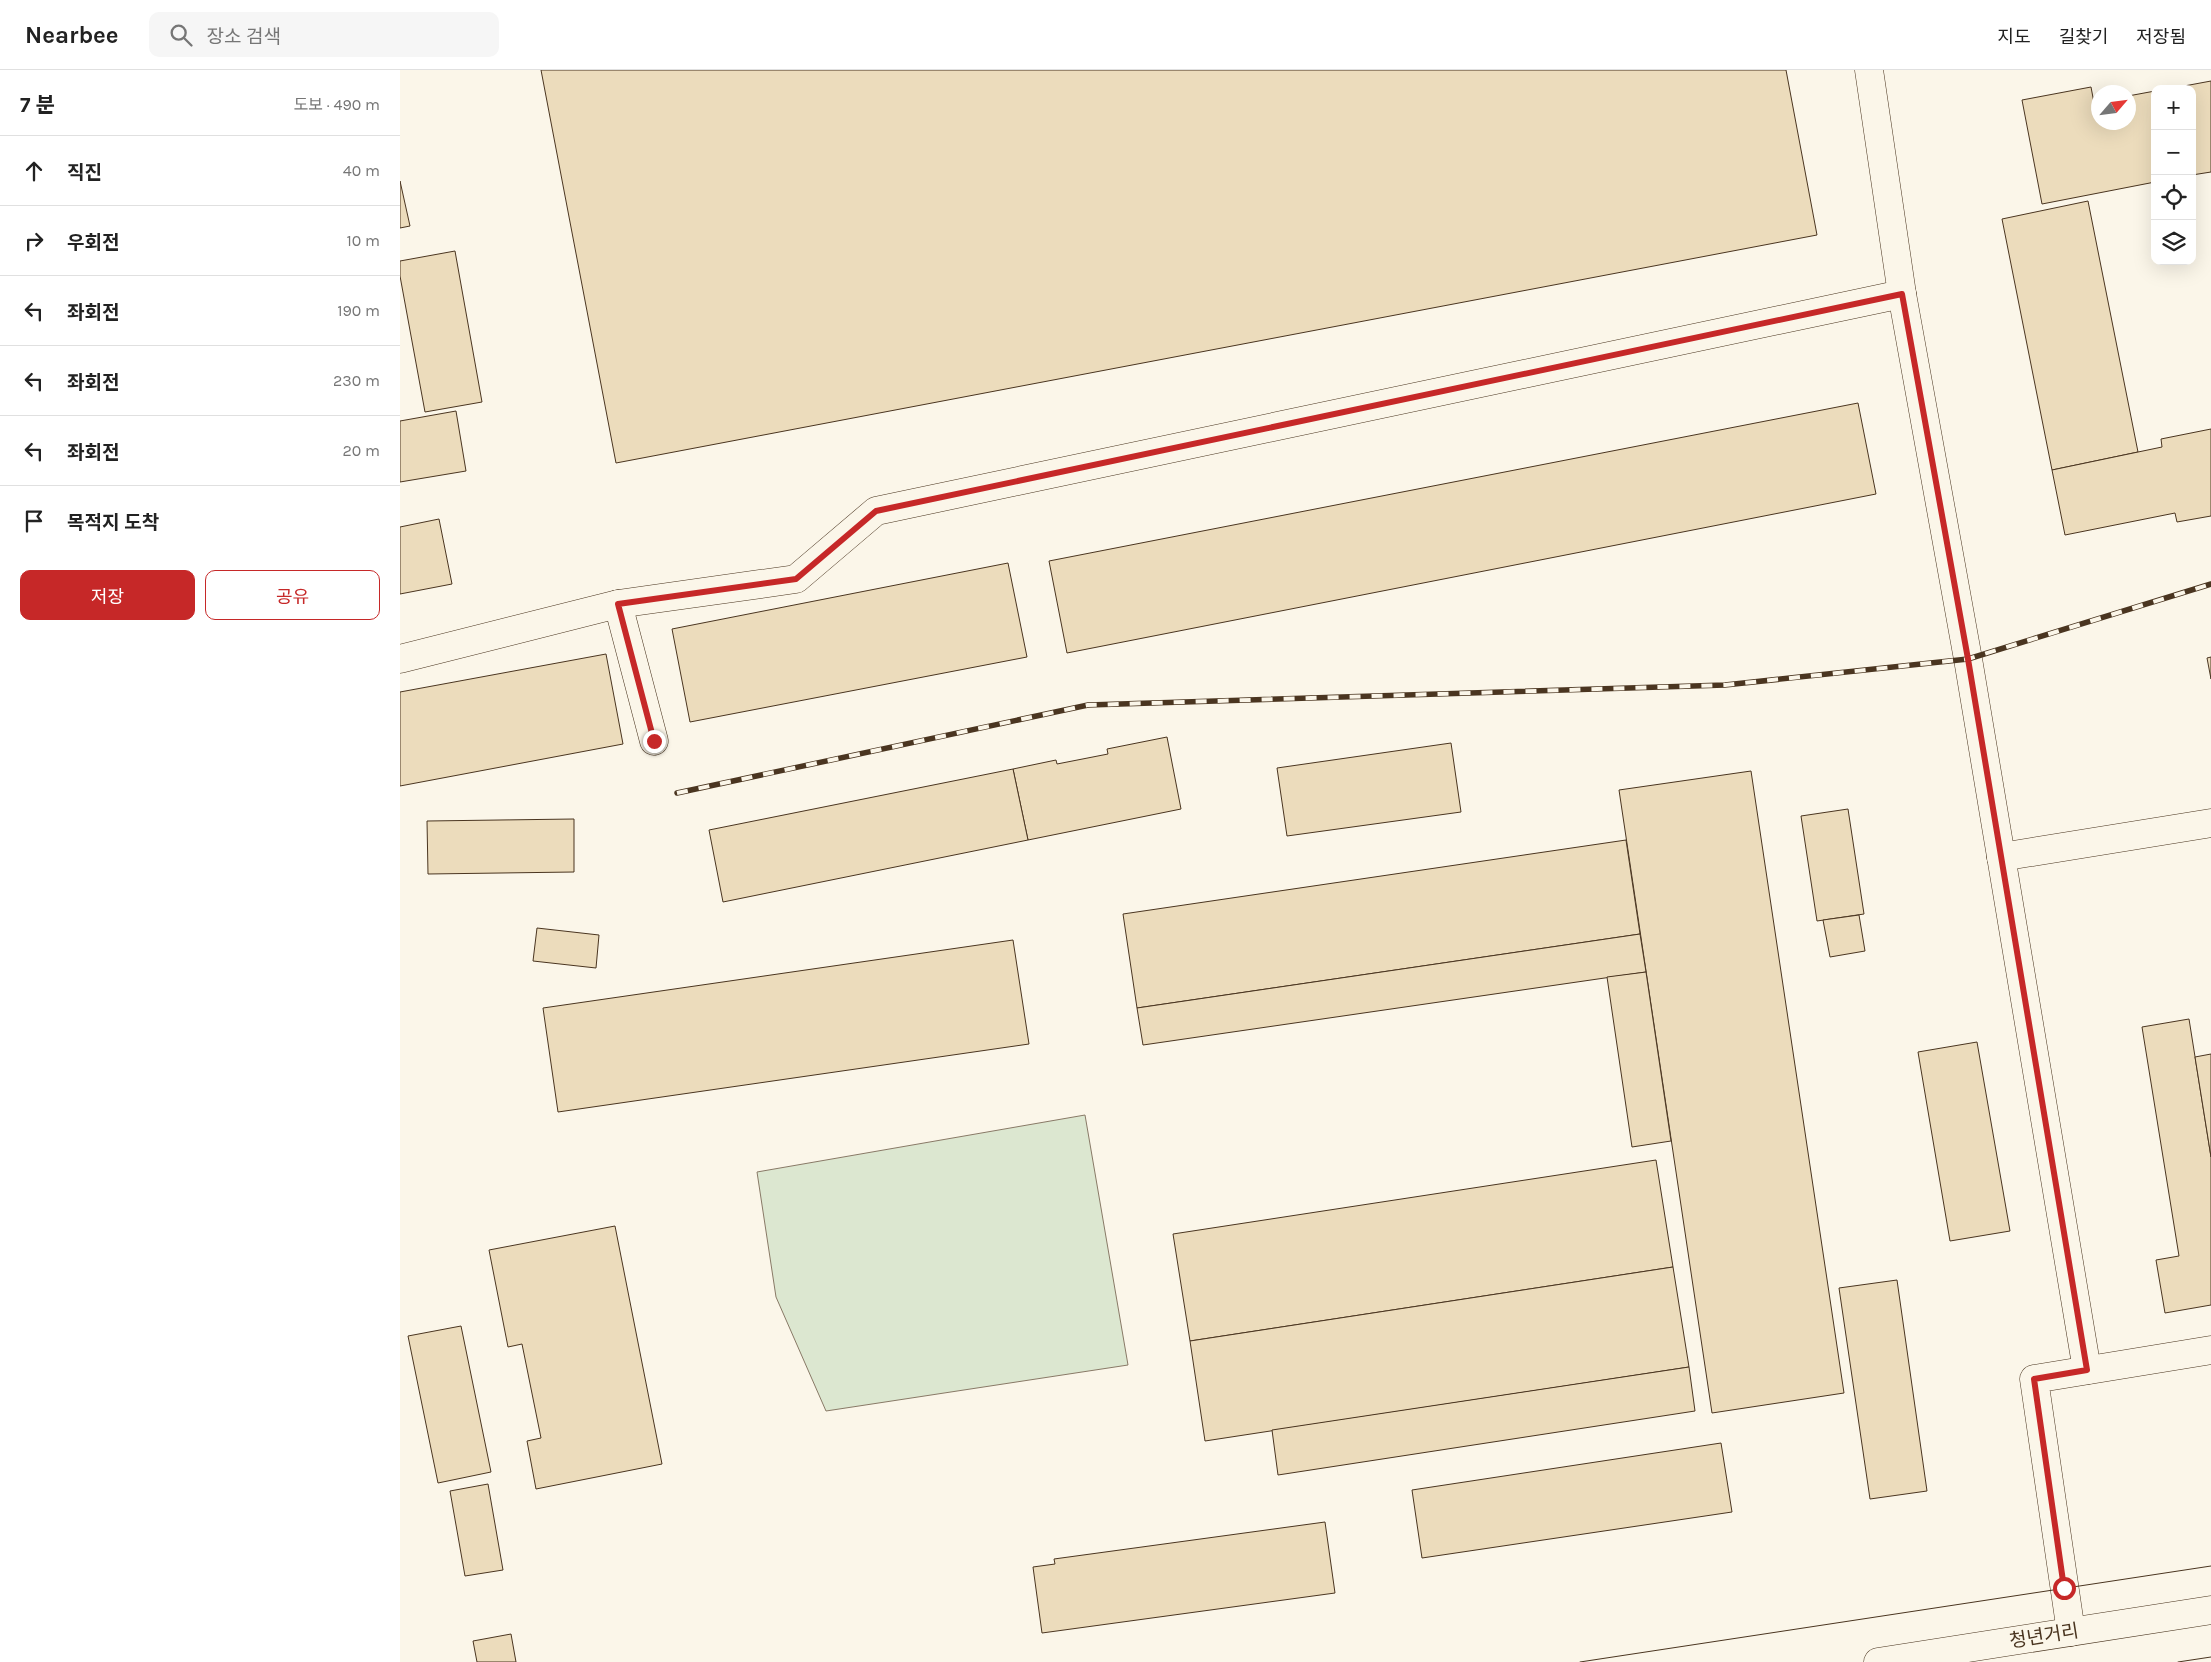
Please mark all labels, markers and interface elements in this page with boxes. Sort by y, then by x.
search box [149,12,499,57]
text: Nearbee [25,21,119,49]
icon: search [167,21,195,49]
text: 장소 검색 [207,26,281,48]
text: 지도 [1998,26,2031,48]
text: 길찾기 [2059,26,2108,48]
text: 저장됨 [2136,26,2186,48]
north arrow [2091,85,2136,130]
map controls [2151,85,2196,265]
button: + [2151,85,2196,130]
text: 7 분 [20,93,55,117]
text: 도보 · 490 m [294,95,380,114]
button: − [2151,130,2196,175]
icon: ahead [20,157,48,185]
text: 40 m [343,161,380,180]
text: 직진 [67,162,102,184]
button: locate [2151,175,2196,220]
button: layers [2151,220,2196,265]
icon: right [20,227,48,255]
text: 10 m [346,231,380,250]
text: 우회전 [67,232,119,254]
icon: left [20,297,48,325]
text: 190 m [337,301,380,320]
text: 좌회전 [67,302,119,324]
icon: left [20,367,48,395]
text: 230 m [333,371,380,390]
text: 좌회전 [67,372,119,394]
icon: left [20,437,48,465]
text: 20 m [342,441,380,460]
text: 좌회전 [67,442,119,464]
icon: arrive [20,507,48,535]
text: 목적지 도착 [67,512,159,534]
button: 저장 [20,570,195,620]
button: 공유 [205,570,380,620]
route end [643,730,666,753]
route start [2053,1577,2076,1600]
street label: 청년거리 [2008,1620,2080,1652]

